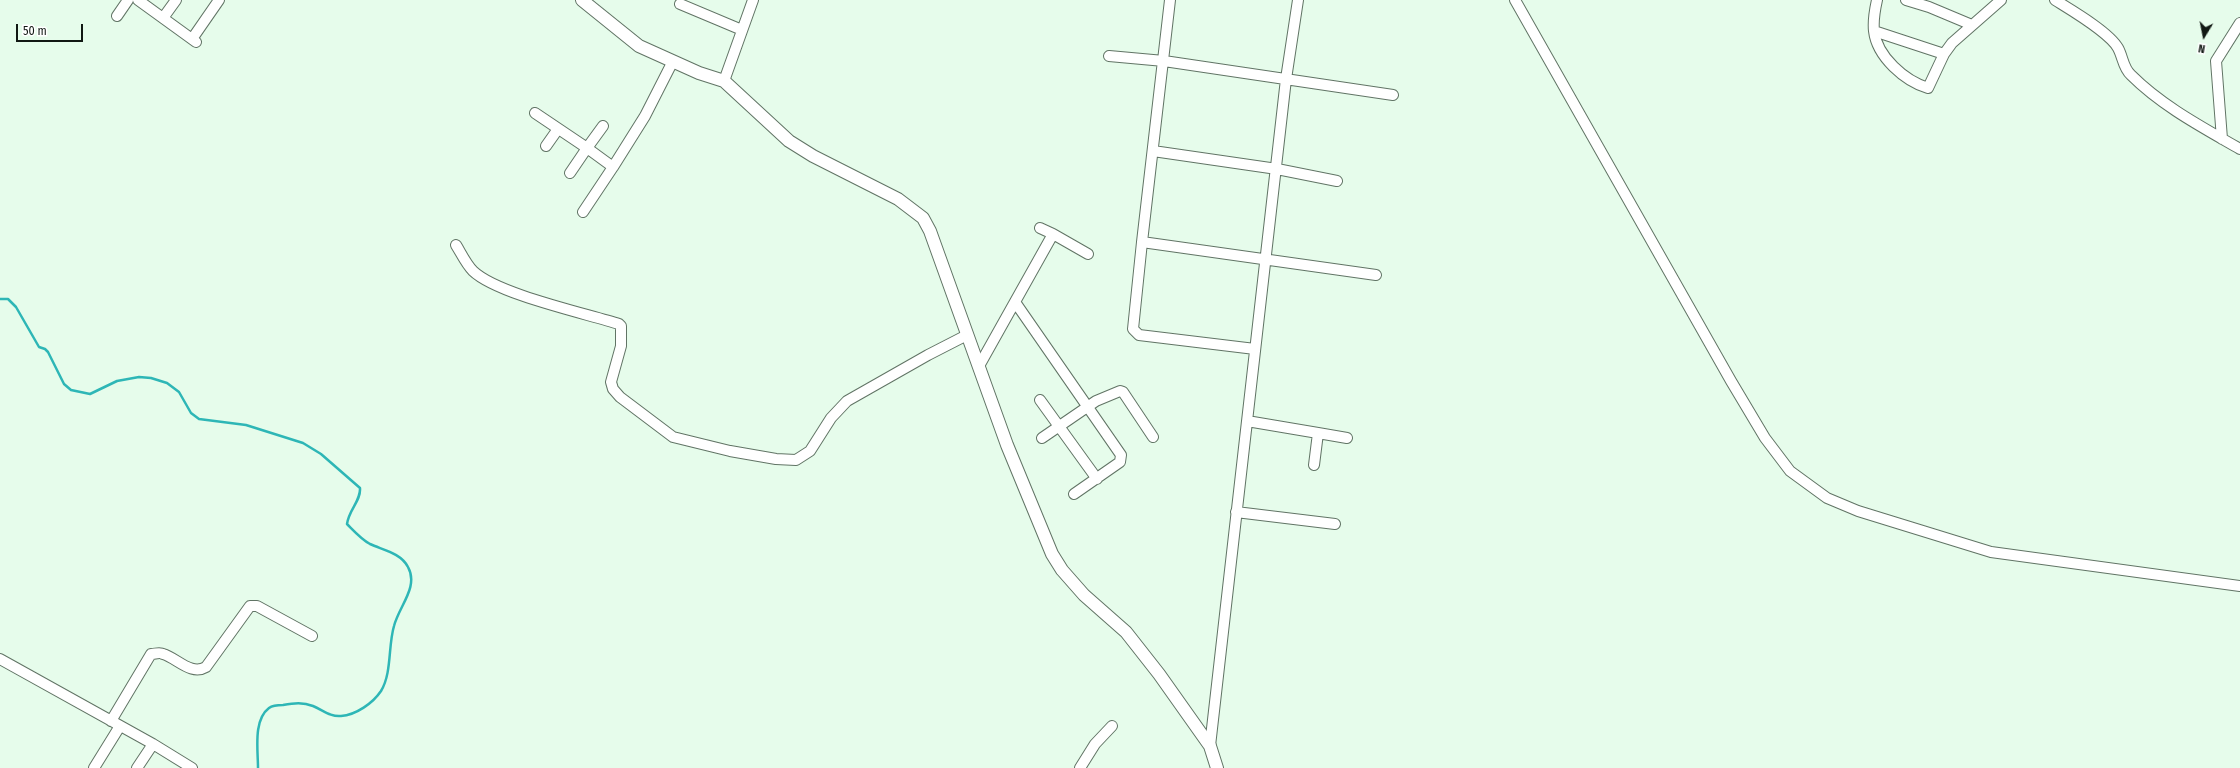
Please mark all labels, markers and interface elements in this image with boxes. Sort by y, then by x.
scale bar [18,16,85,42]
north arrow [2184,16,2224,56]
text: 50 m [23,24,47,38]
text: N [2197,41,2206,55]

